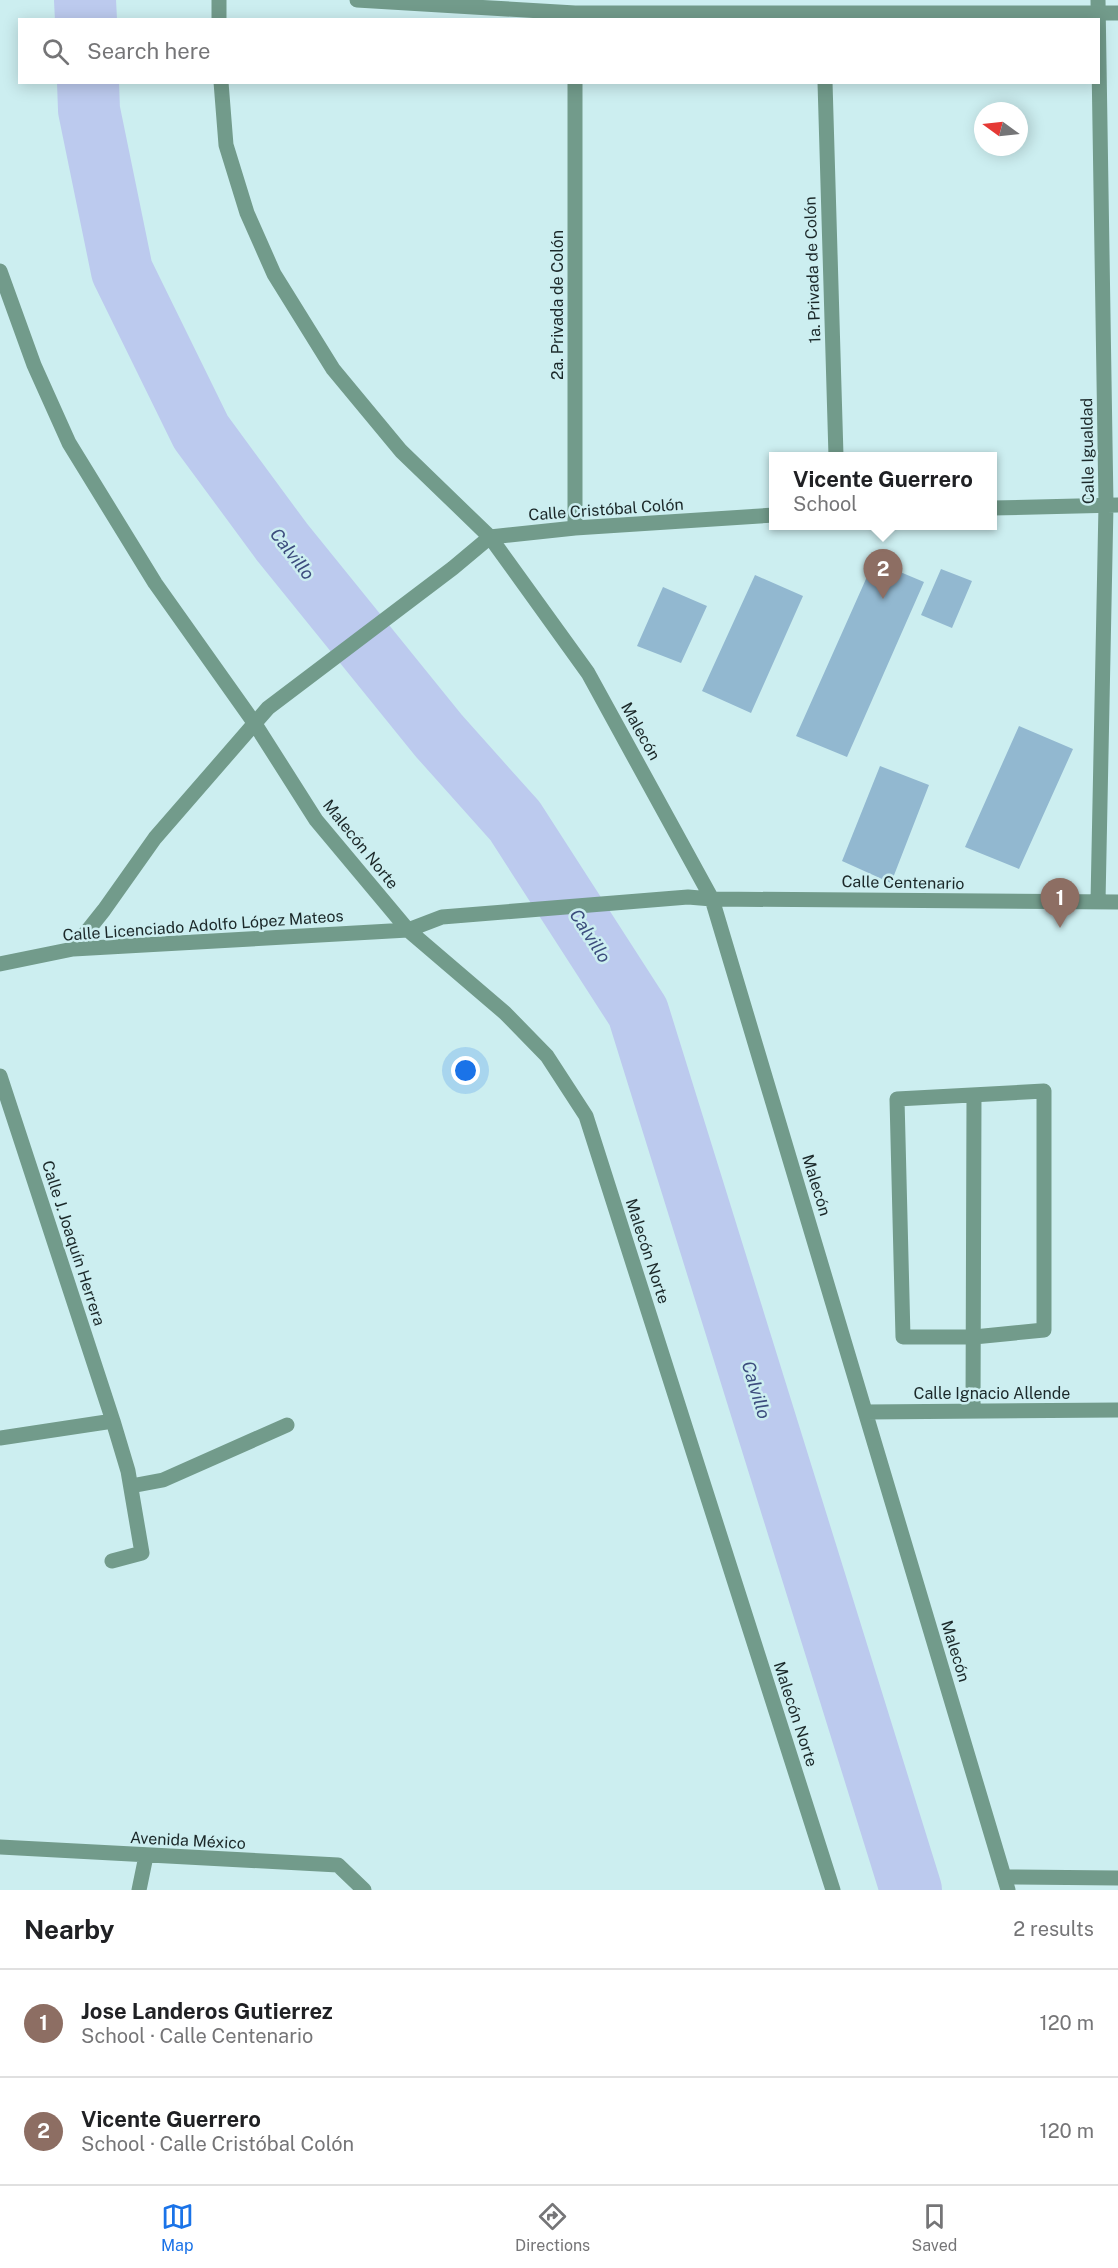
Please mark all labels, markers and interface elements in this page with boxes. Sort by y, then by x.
search box [18,18,1100,84]
icon: search [39,35,72,68]
text: Search here [87,38,211,64]
north arrow [974,102,1028,156]
street label: 1a. Privada de Colón [800,196,825,344]
street label: 2a. Privada de Colón [548,230,567,380]
street label: Calle Igualdad [1077,398,1098,504]
popup [769,452,997,530]
text: Vicente Guerrero [793,466,973,492]
text: School [793,492,857,516]
street label: Calle Cristóbal Colón [528,495,684,524]
water label: Calvillo [266,524,319,584]
pin: 2 [864,550,902,599]
street label: Malecón [617,699,664,764]
street label: Malecón Norte [319,796,402,893]
street label: Calle Centenario [841,872,965,893]
pin: 1 [1040,878,1080,928]
water label: Calvillo [565,905,616,967]
street label: Calle Licenciado Adolfo López Mateos [62,906,344,945]
your location [451,1056,480,1085]
street label: Malecón [798,1152,835,1218]
street label: Calle J. Joaquín Herrera [38,1158,109,1328]
street label: Malecón Norte [622,1196,673,1306]
water label: Calvillo [738,1358,775,1422]
street label: Calle Ignacio Allende [914,1384,1070,1403]
street label: Malecón [937,1618,974,1684]
street label: Malecón Norte [770,1659,821,1769]
street label: Avenida México [130,1828,246,1853]
text: Nearby [24,1914,114,1945]
text: 2 results [1013,1917,1094,1941]
text: Jose Landeros Gutierrez [81,1998,333,2024]
text: 1 [39,2011,48,2035]
text: 120 m [1040,2011,1094,2035]
text: School · Calle Centenario [81,2024,313,2048]
text: Vicente Guerrero [81,2106,261,2132]
text: 2 [37,2119,50,2143]
text: 120 m [1040,2119,1094,2143]
text: School · Calle Cristóbal Colón [81,2132,354,2156]
tab: Map [161,2200,194,2255]
tab: Directions [515,2200,590,2255]
tab: Saved [912,2200,957,2255]

